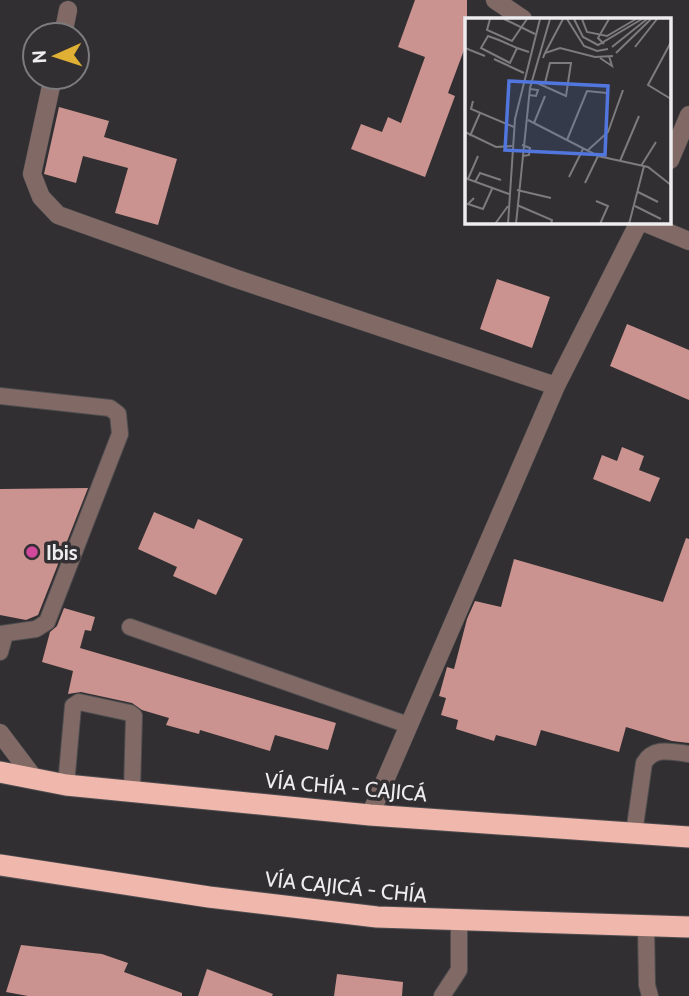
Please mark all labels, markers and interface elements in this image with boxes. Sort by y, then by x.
inset map [465,18,672,224]
north arrow [21,21,91,91]
text: N [28,50,51,64]
place label: Ibis [46,540,78,565]
marker: Ibis [24,544,40,560]
street label: VÍA CHÍA - CAJICÁ [264,767,428,807]
street label: VÍA CAJICÁ - CHÍA [264,866,428,908]

